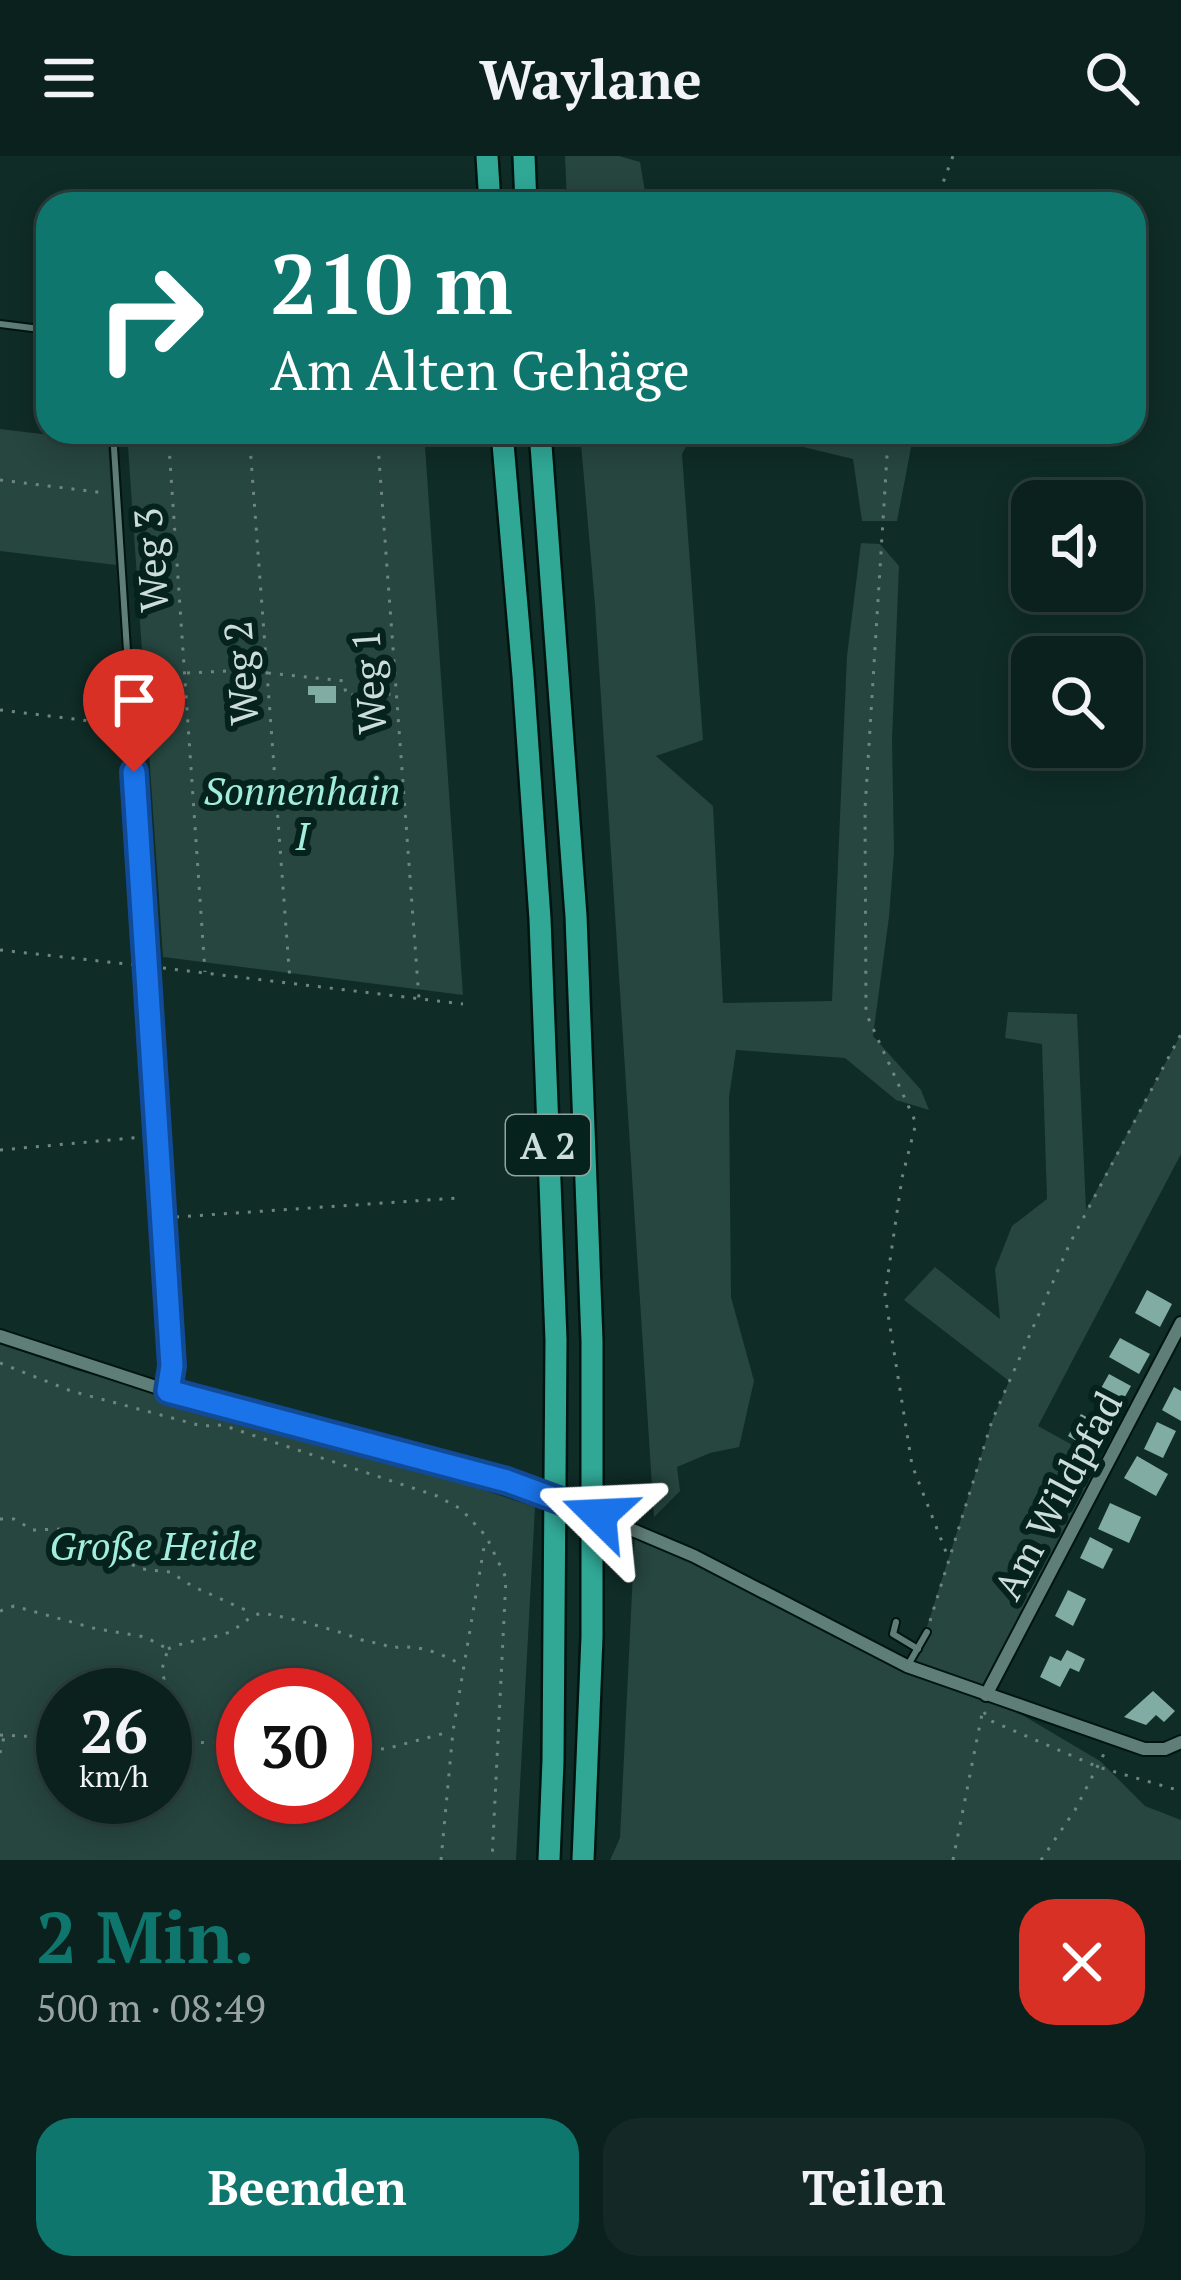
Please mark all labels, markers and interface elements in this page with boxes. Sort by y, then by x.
text: Waylane [479,43,702,114]
icon: menu [36,45,102,111]
icon: search [1079,45,1145,111]
text: 210 m [270,227,513,338]
icon: right [72,240,228,396]
text: Am Alten Gehäge [270,334,690,405]
map controls [1011,480,1143,768]
button: sound [1011,480,1143,612]
street label: Weg 3 [120,506,180,614]
street label: Weg 2 [210,619,270,727]
street label: Weg 1 [338,628,398,736]
button: search [1011,636,1143,768]
pin [83,649,185,772]
icon: arrive [101,667,167,733]
park label: Sonnenhain I [203,764,401,861]
road number: A 2 [506,1115,590,1175]
street label: Am Wildpfad [981,1382,1133,1608]
position arrow [536,1452,662,1578]
park label: Große Heide [49,1519,257,1571]
speed limit sign: 30 [216,1668,372,1824]
text: 26 [80,1691,148,1770]
text: km/h [79,1756,149,1796]
text: 2 Min. [36,1888,255,1984]
button: close [1019,1899,1145,2025]
text: 500 m · 08:49 [36,1981,266,2033]
button: Beenden [36,2118,579,2256]
button: Teilen [603,2118,1145,2256]

